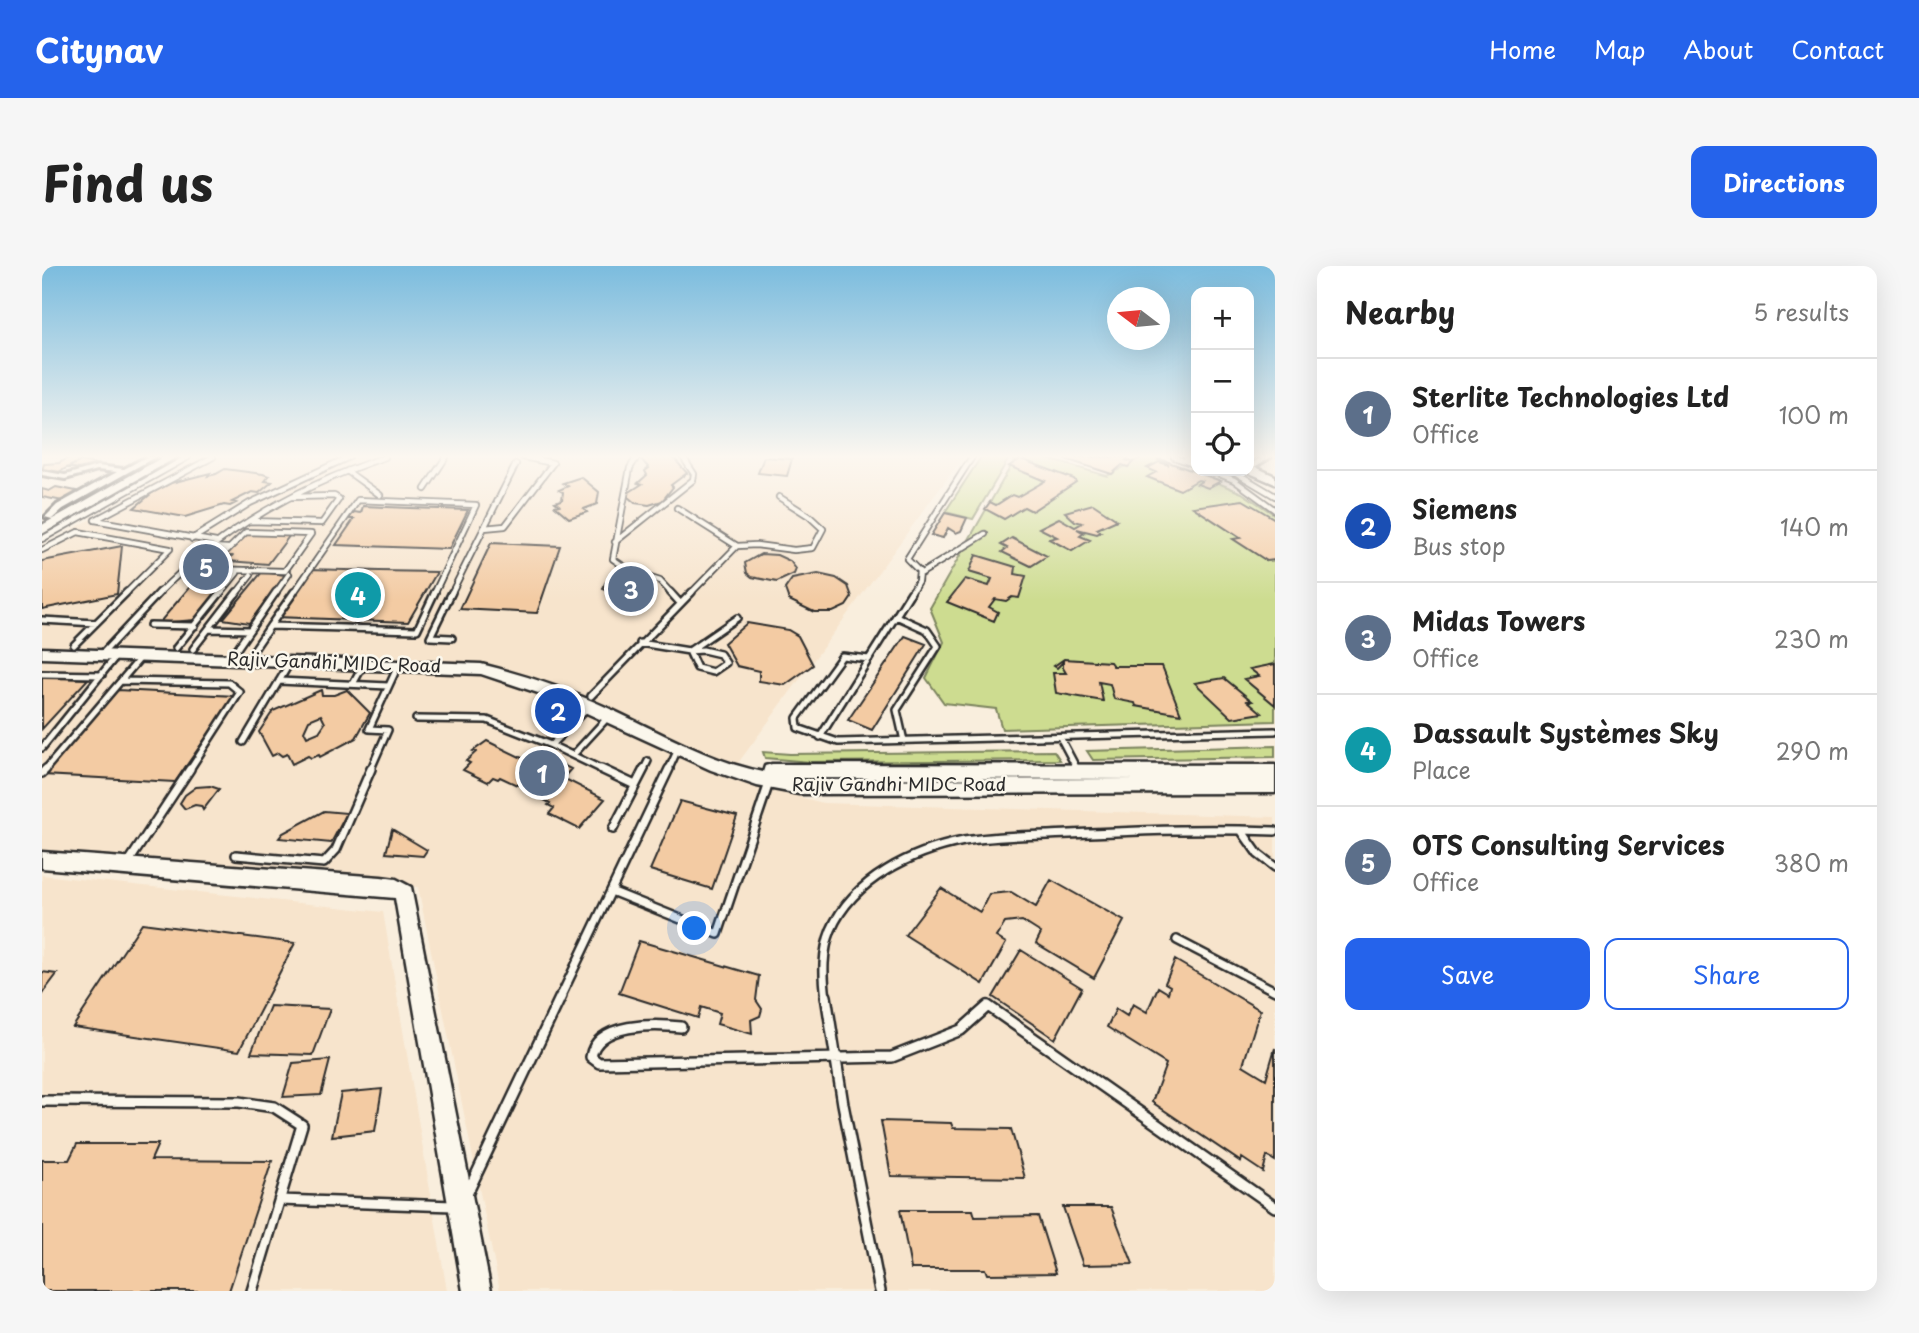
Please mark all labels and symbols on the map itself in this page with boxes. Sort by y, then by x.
north arrow [1107,287,1170,350]
pin: 5 [183,541,229,593]
pin: 3 [608,563,654,615]
pin: 4 [335,569,381,621]
street label: Rajiv Gandhi MIDC Road [226,644,442,679]
pin: 2 [535,685,581,737]
pin: 1 [519,747,565,799]
street label: Rajiv Gandhi MIDC Road [792,770,1006,797]
your location [677,911,711,945]

